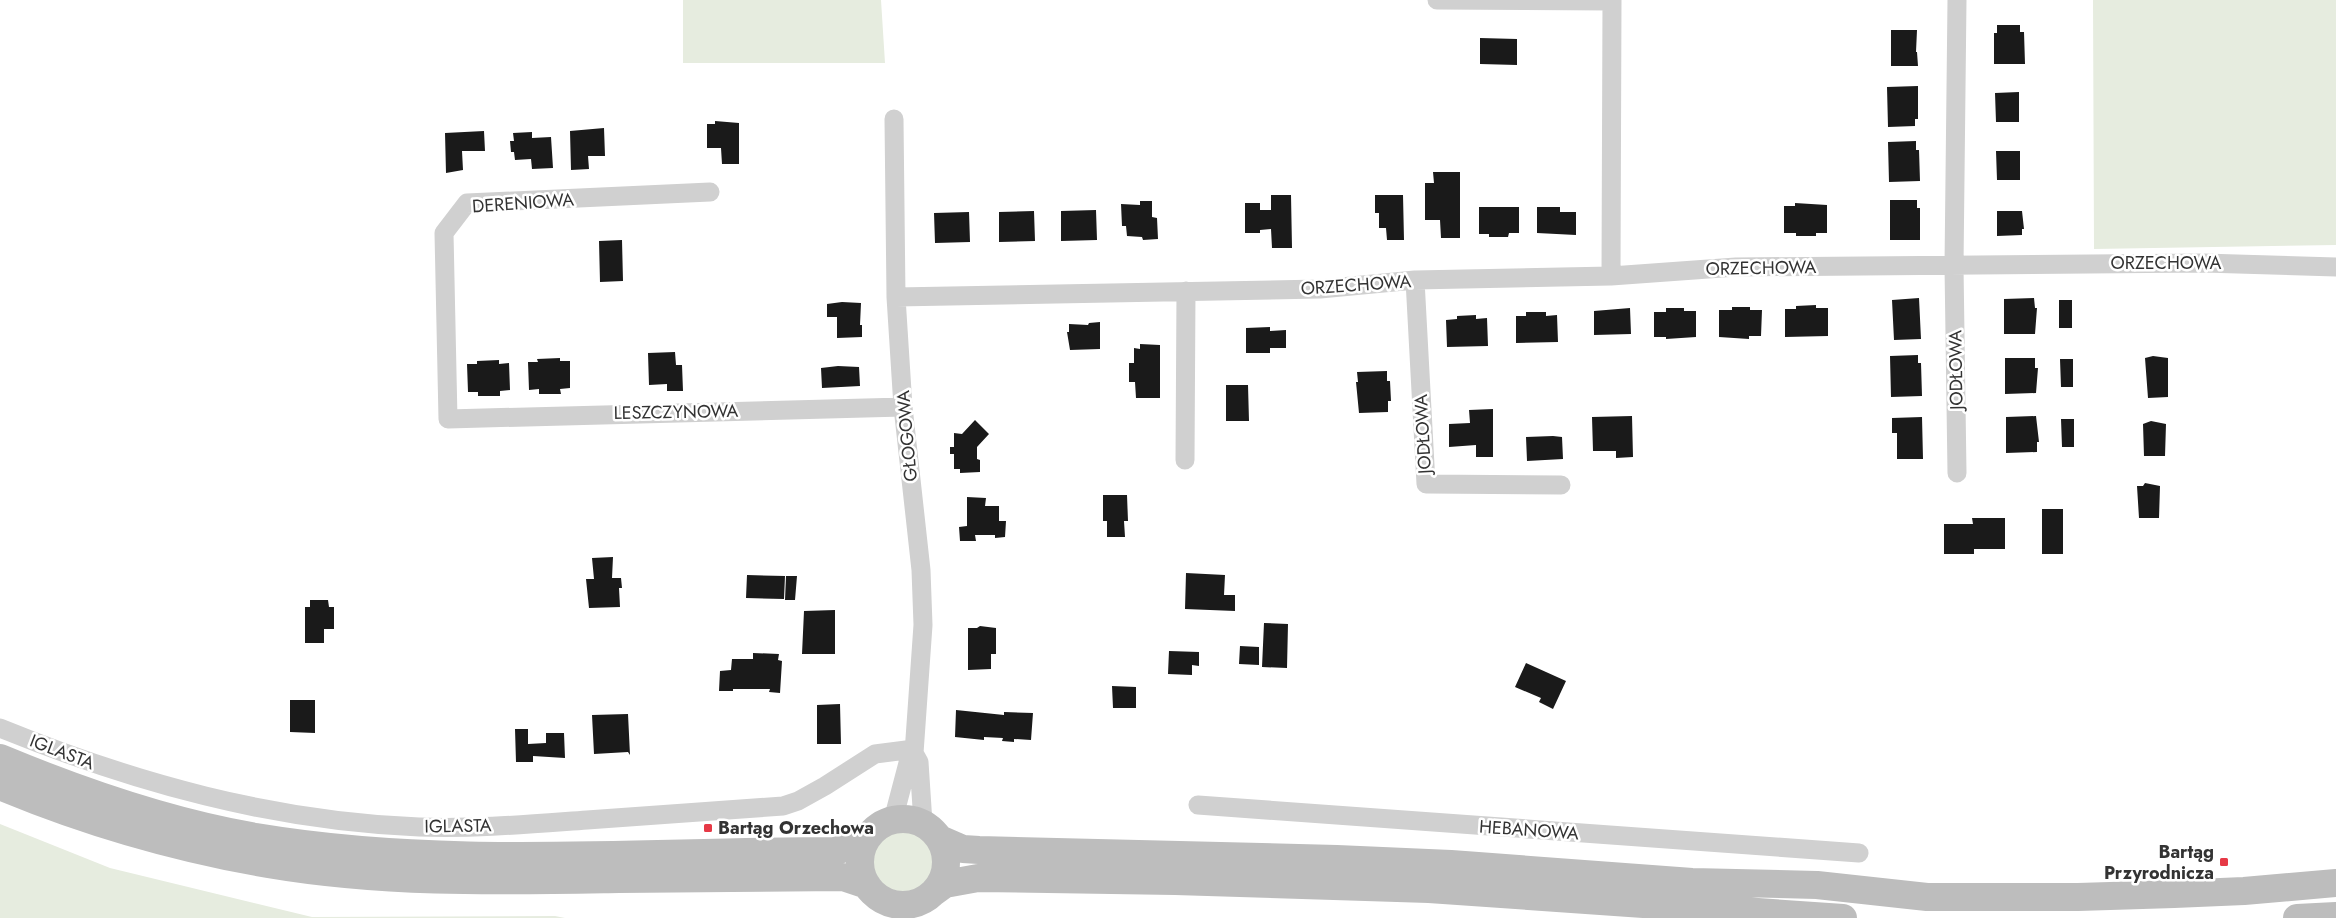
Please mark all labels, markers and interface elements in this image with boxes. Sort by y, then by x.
street label: DERENIOWA [471,186,575,220]
street label: ORZECHOWA [2111,250,2222,276]
street label: ORZECHOWA [1705,254,1817,282]
street label: ORZECHOWA [1300,268,1412,302]
street label: JODŁOWA [1942,330,1970,412]
street label: GŁOGOWA [890,389,924,483]
street label: JODŁOWA [1408,393,1438,477]
street label: LESZCZYNOWA [613,398,739,426]
street label: IGLASTA [26,728,98,776]
street label: IGLASTA [424,812,492,840]
street label: HEBANOWA [1478,814,1580,846]
place label: Bartąg Orzechowa [718,815,874,841]
marker: Bartąg Orzechowa [702,822,714,834]
place label: Bartąg Przyrodnicza [2104,839,2214,886]
marker: Bartąg Przyrodnicza [2218,856,2230,868]

